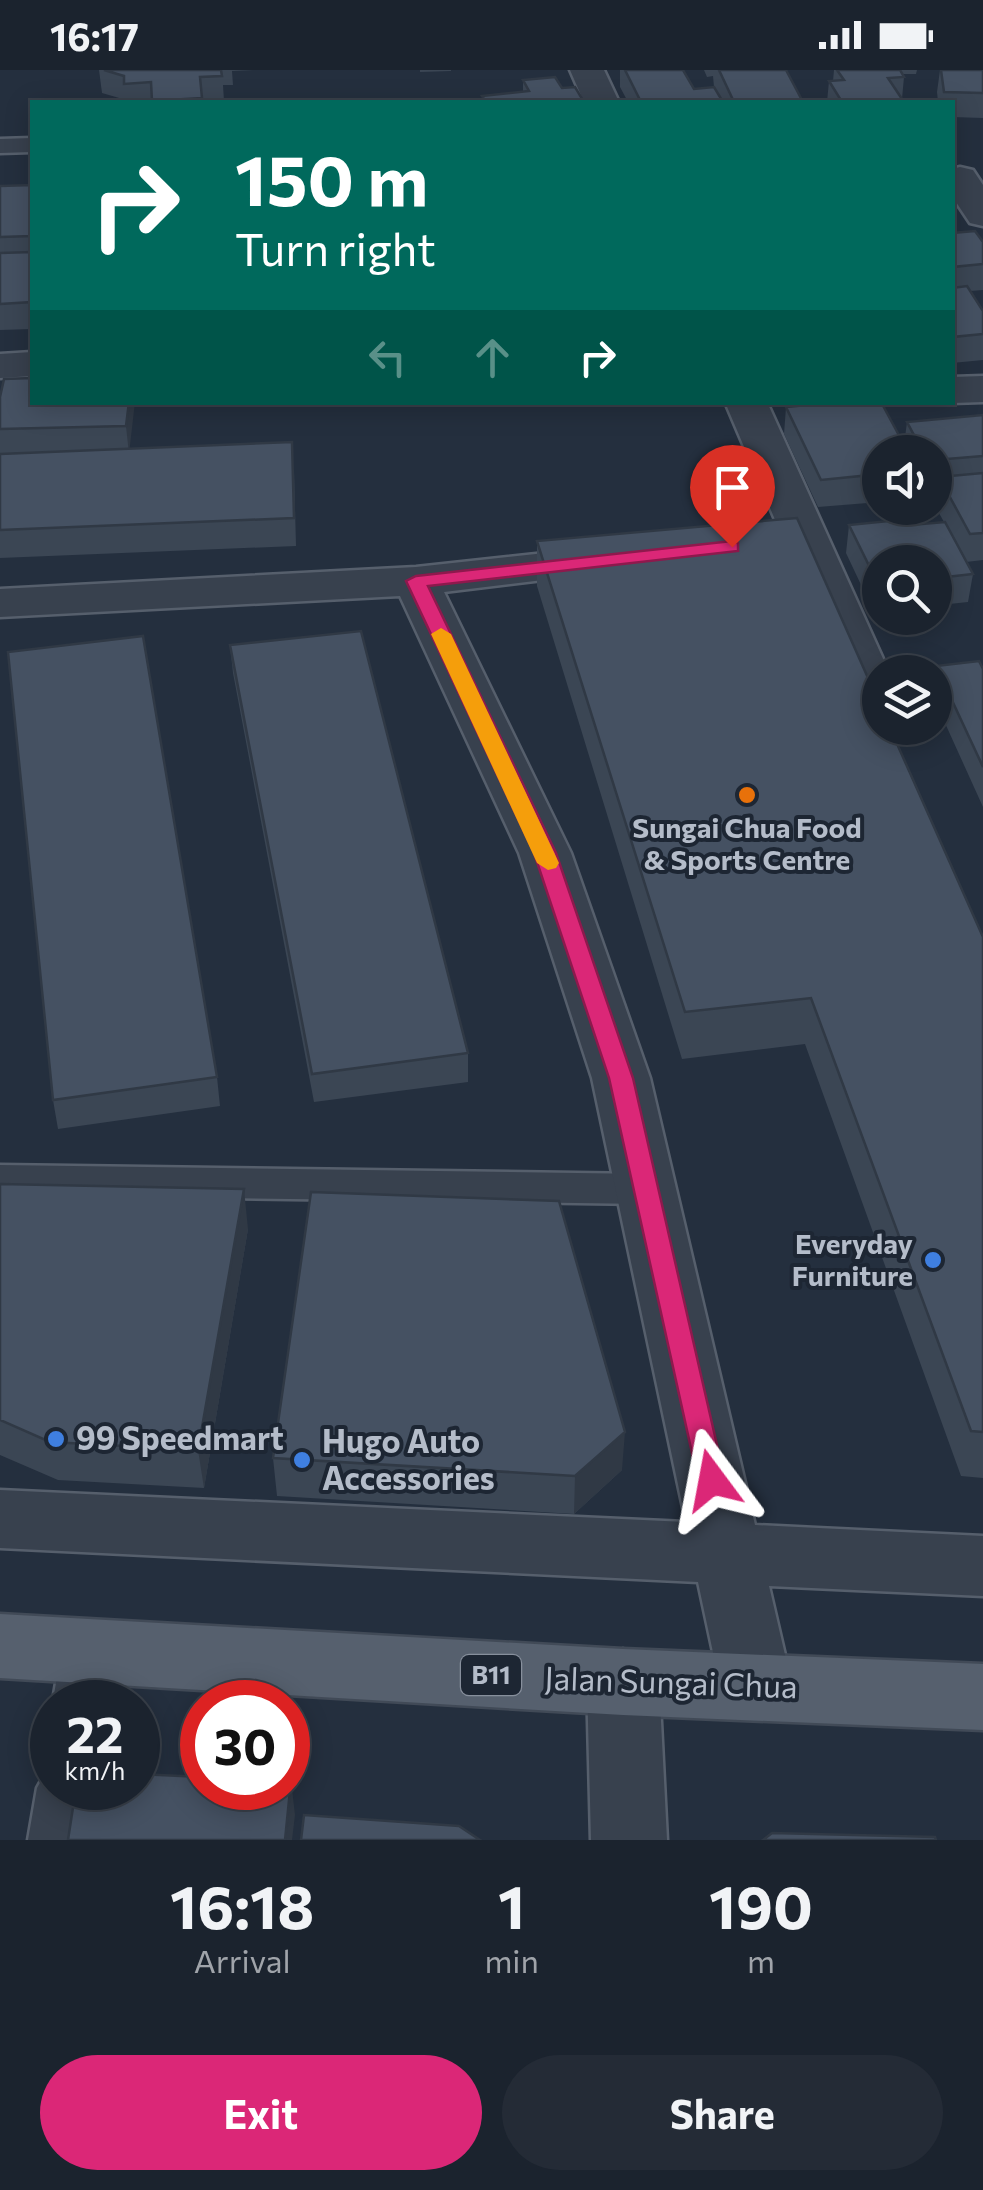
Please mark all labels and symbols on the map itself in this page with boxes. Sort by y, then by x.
pin [690,445,775,548]
marker: Sungai Chua Food & Sports Centre [736,784,758,806]
place label: Sungai Chua Food & Sports Centre [632,810,862,876]
place label: Everyday Furniture [792,1226,913,1292]
marker: Everyday Furniture [922,1249,944,1271]
place label: 99 Speedmart [76,1417,284,1457]
place label: Hugo Auto Accessories [322,1420,495,1497]
marker: 99 Speedmart [45,1428,67,1450]
position arrow [660,1428,764,1532]
marker: Hugo Auto Accessories [291,1449,313,1471]
road number: B11 [461,1655,521,1695]
street label: Jalan Sungai Chua [544,1657,798,1705]
speed limit sign: 30 [180,1680,310,1810]

